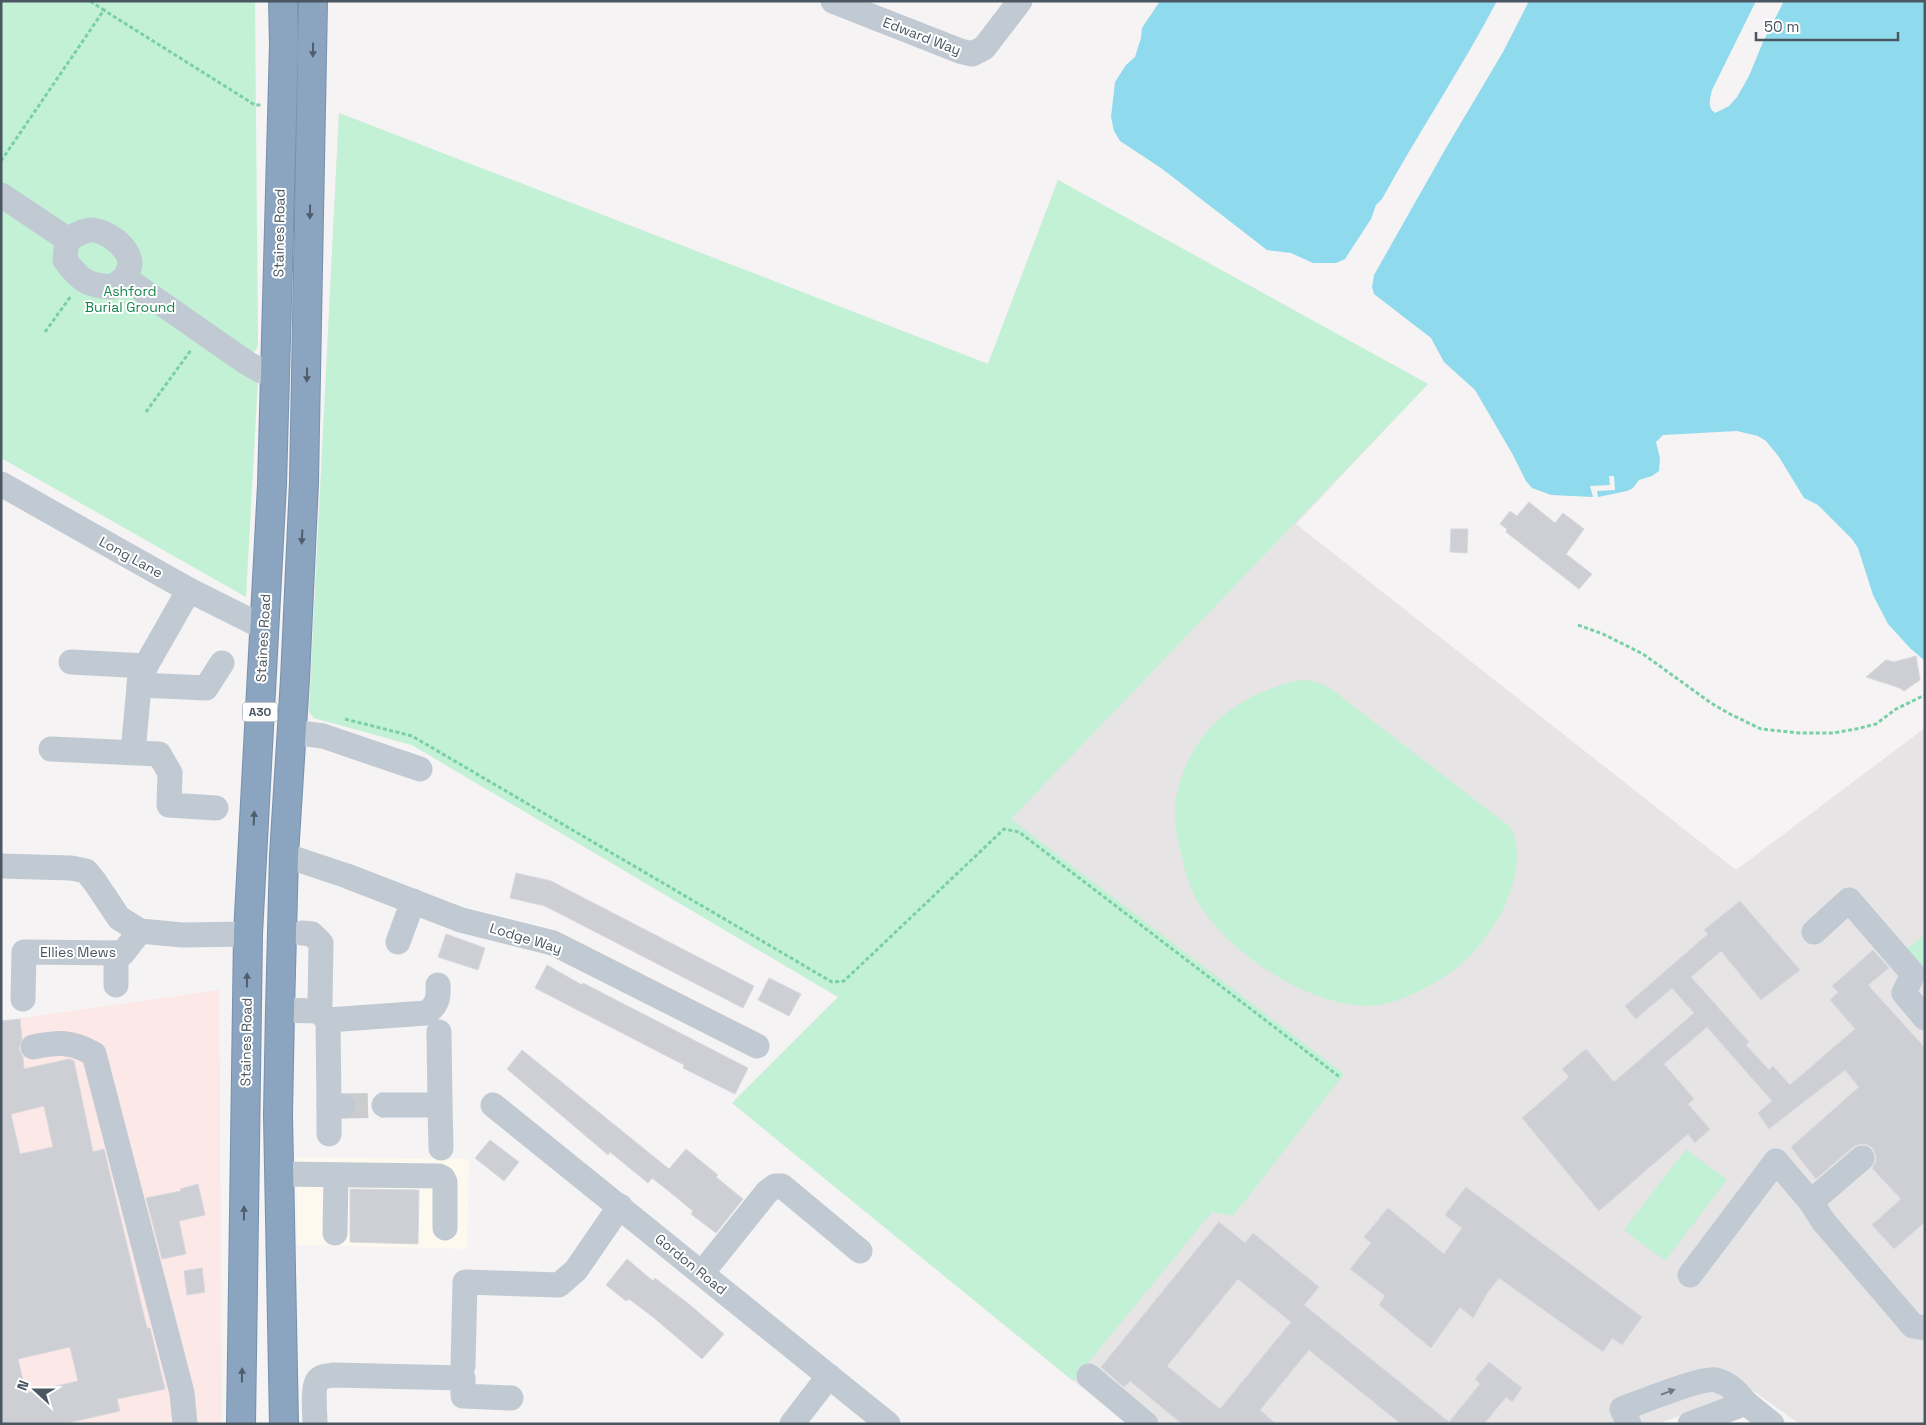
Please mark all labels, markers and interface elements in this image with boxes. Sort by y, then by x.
scale bar [1756,10,1898,42]
street label: Edward Way [880,13,964,59]
text: 50 m [1764,17,1799,36]
one-way arrow [309,42,317,58]
street label: Staines Road [269,189,289,277]
one-way arrow [306,205,314,221]
park label: Ashford Burial Ground [85,282,175,316]
one-way arrow [303,367,311,383]
one-way arrow [298,530,306,546]
street label: Long Lane [96,532,166,582]
street label: Staines Road [252,593,274,683]
road number: A30 [242,702,278,722]
one-way arrow [251,809,259,825]
street label: Lodge Way [488,918,564,958]
street label: Ellies Mews [40,943,116,961]
one-way arrow [243,972,251,988]
street label: Staines Road [236,998,256,1086]
one-way arrow [240,1204,248,1220]
street label: Gordon Road [651,1230,731,1298]
north arrow [10,1365,60,1415]
one-way arrow [238,1367,246,1383]
text: N [13,1378,33,1393]
one-way arrow [1661,1388,1676,1396]

